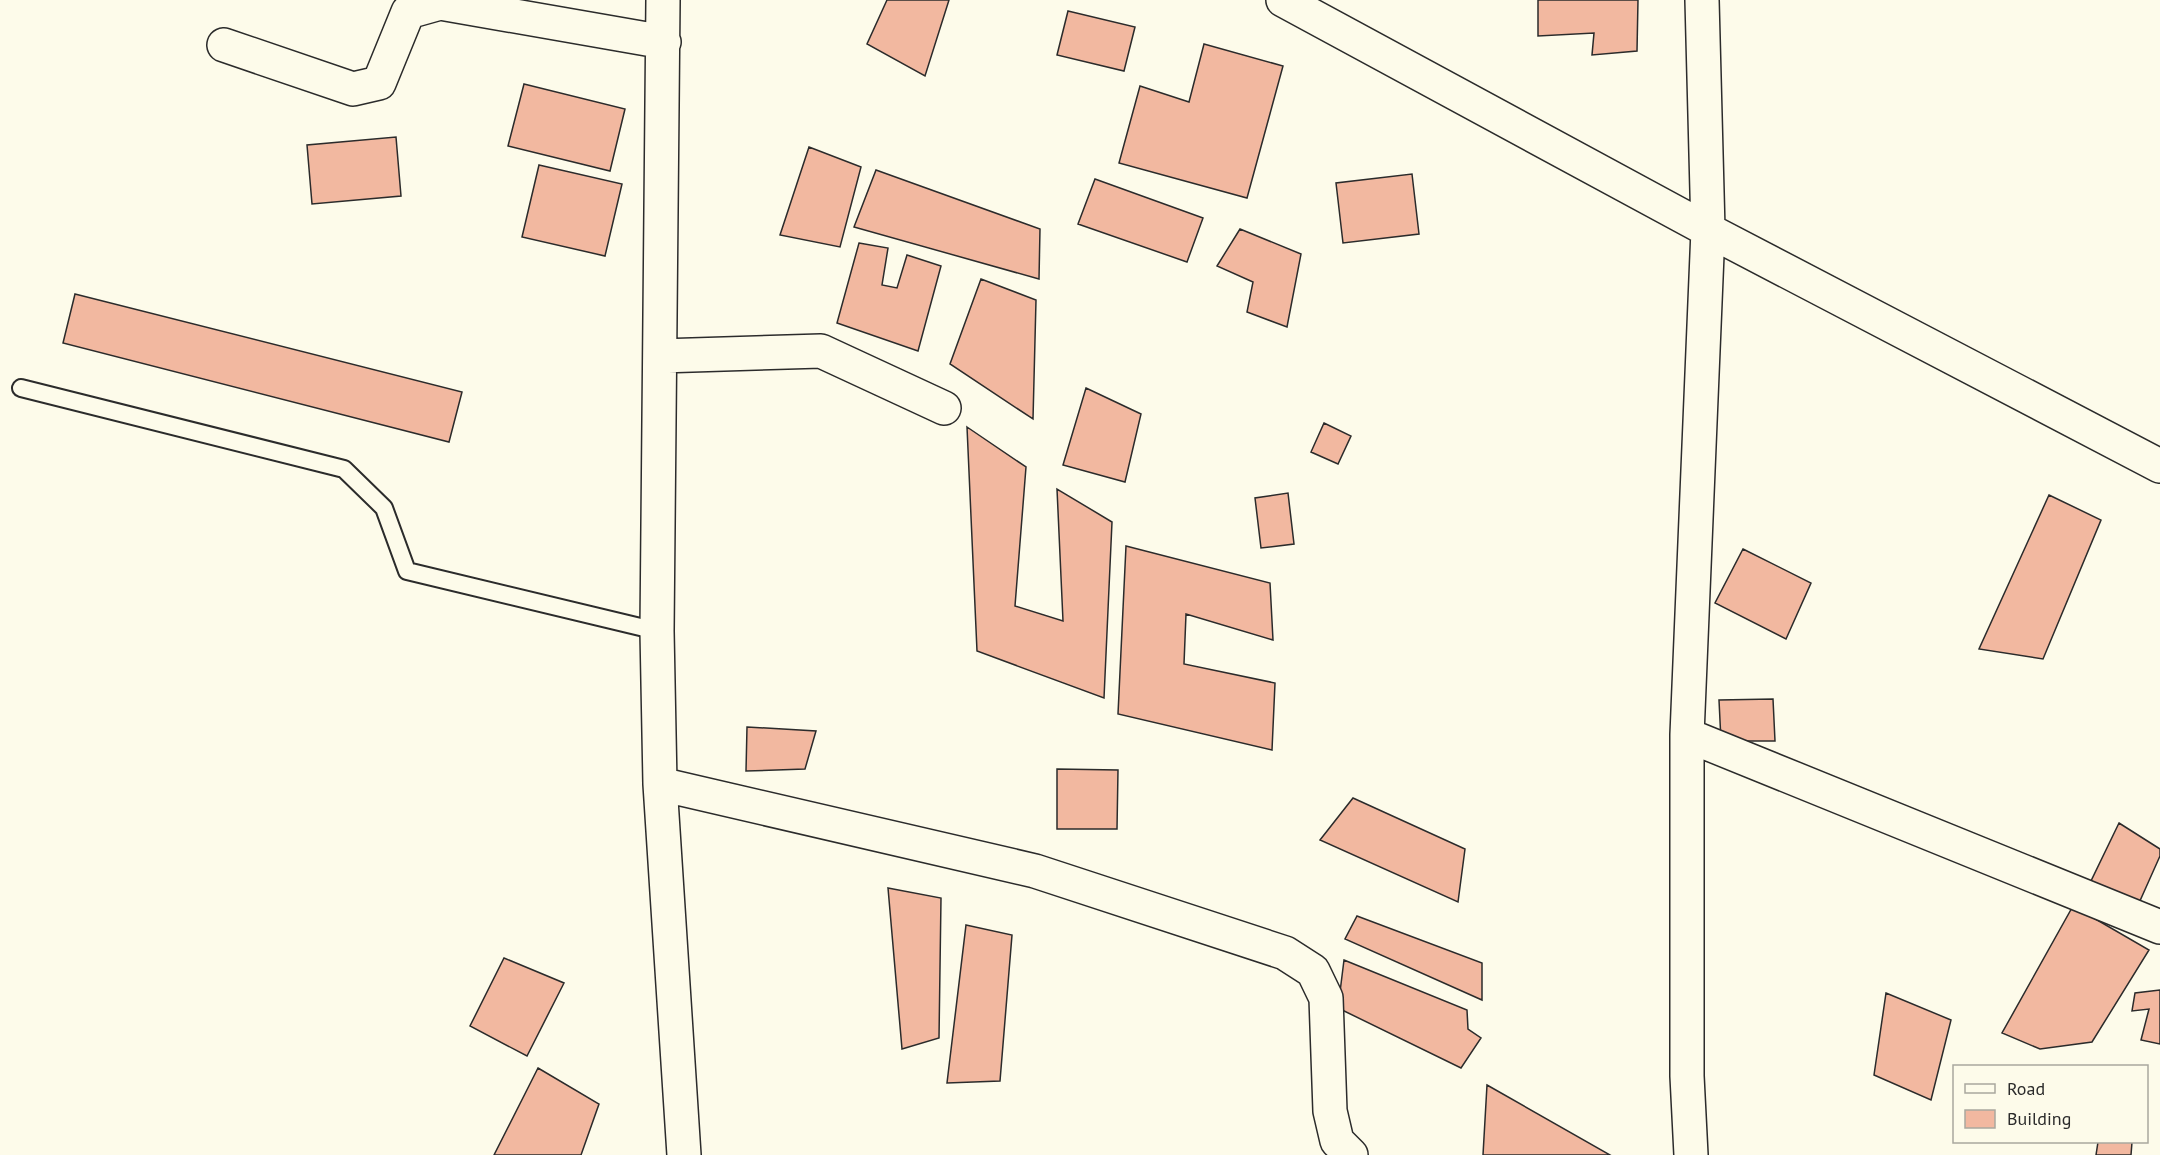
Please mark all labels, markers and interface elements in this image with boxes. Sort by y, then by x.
legend [1953,1065,2148,1143]
text: Road [2007,1077,2045,1100]
text: Building [2007,1107,2071,1130]

